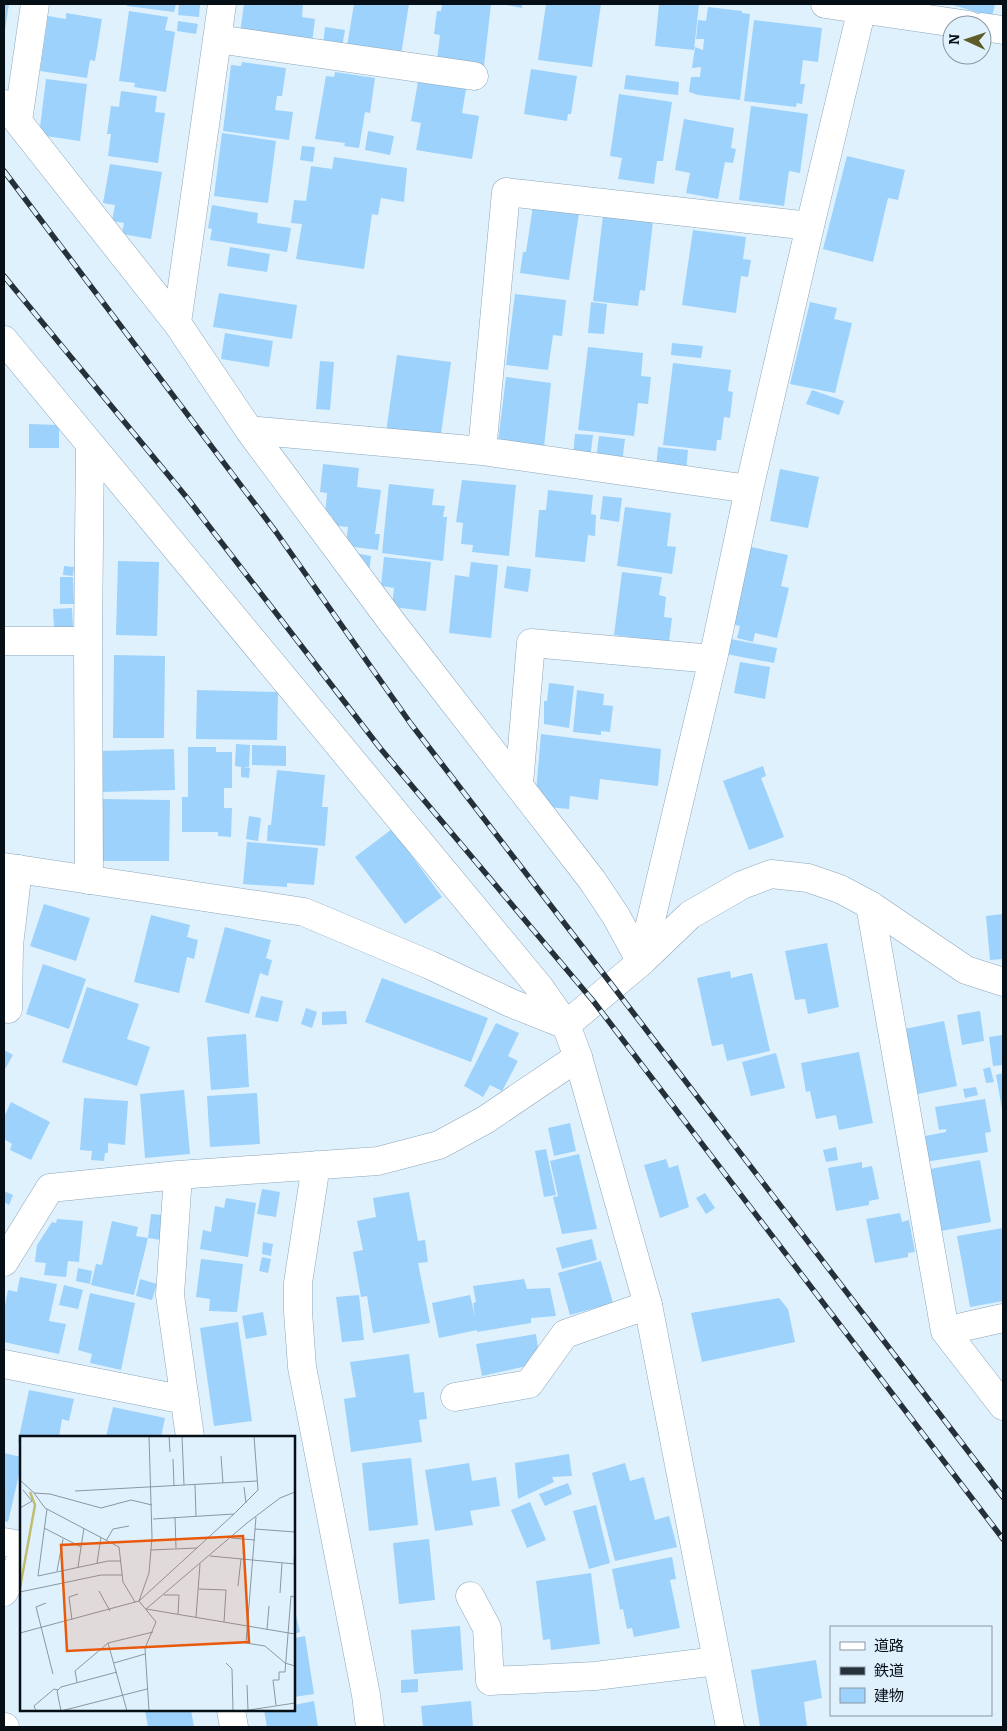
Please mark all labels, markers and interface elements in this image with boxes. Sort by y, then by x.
north arrow [942,15,992,65]
text: N [946,33,963,45]
inset map [20,1436,295,1711]
legend [830,1626,992,1716]
text: 道路 [874,1637,904,1655]
text: 鉄道 [874,1662,904,1680]
text: 建物 [874,1687,904,1705]

